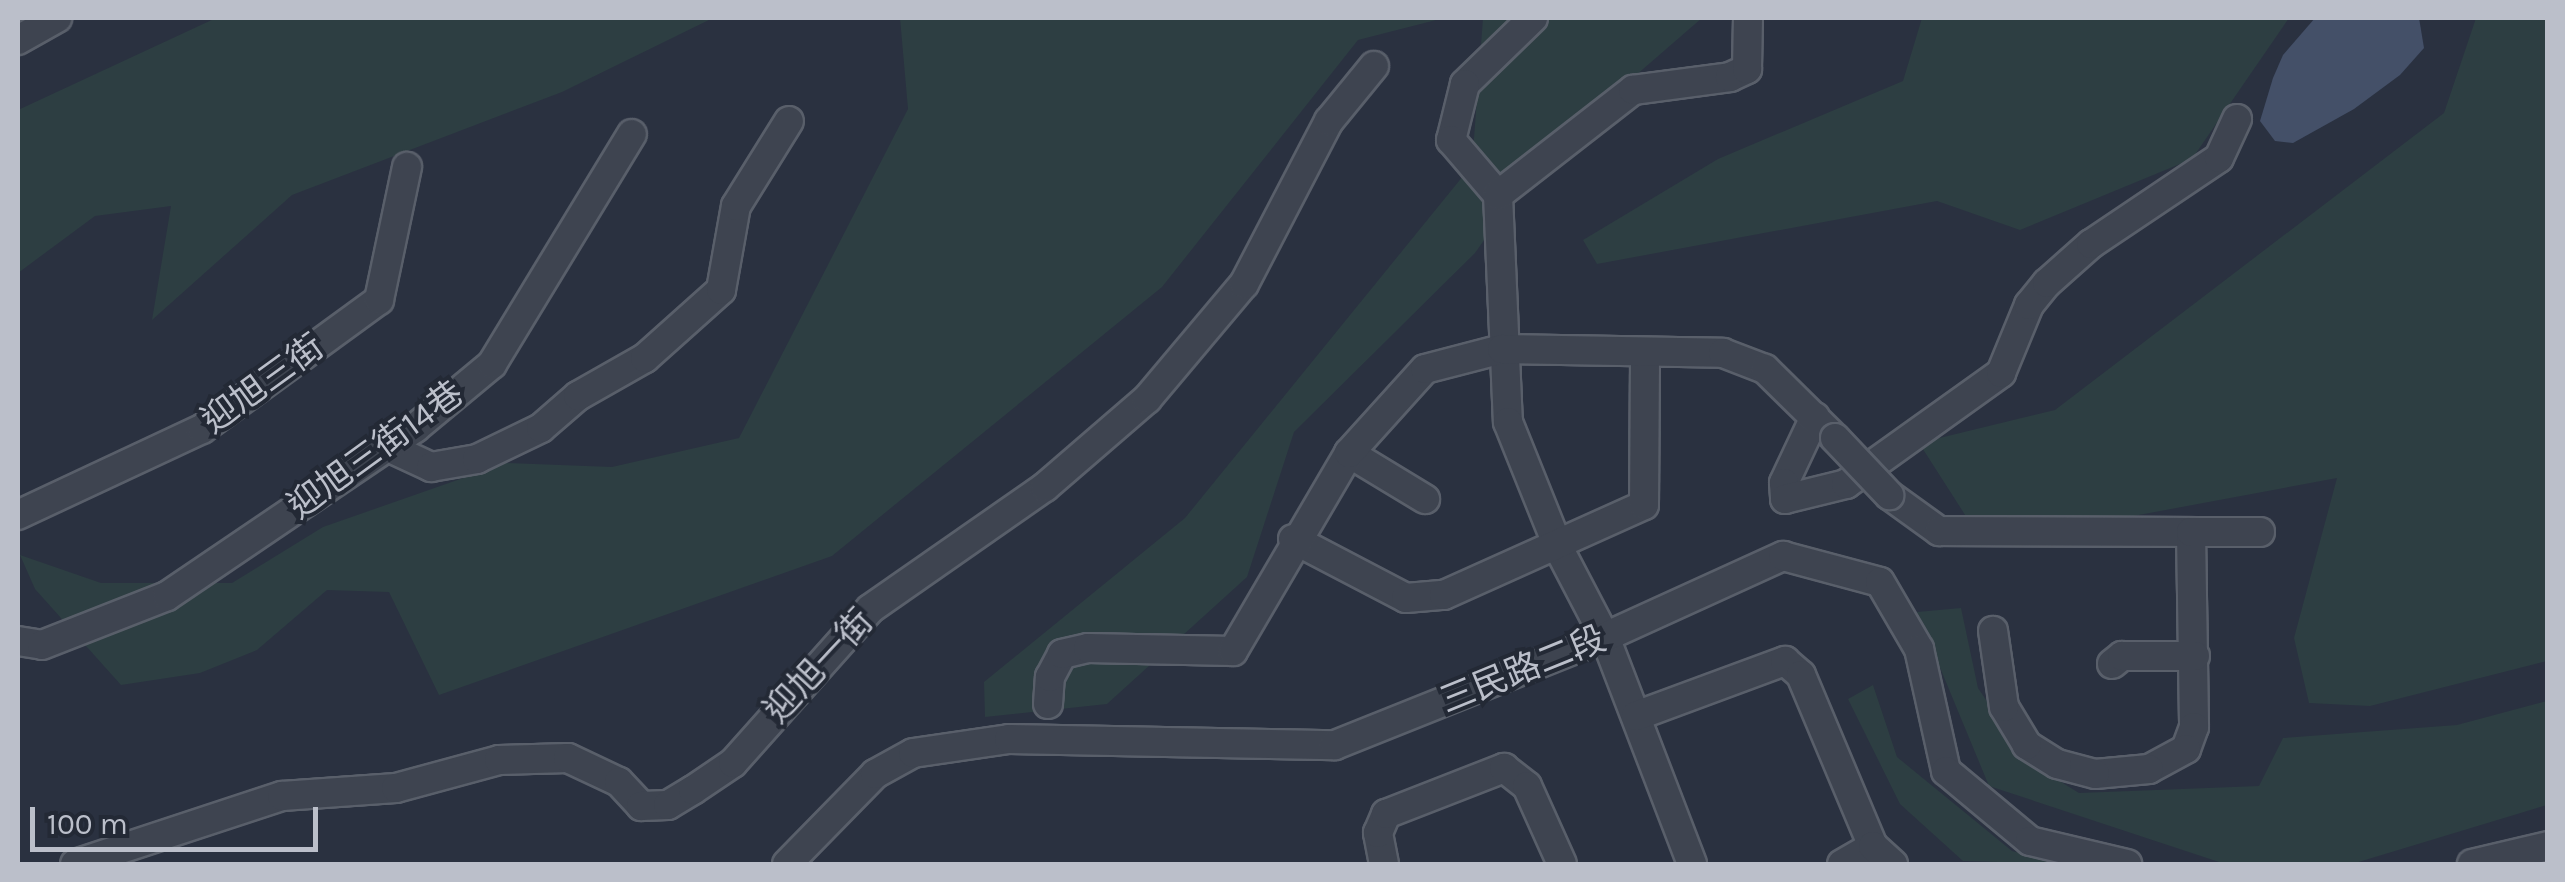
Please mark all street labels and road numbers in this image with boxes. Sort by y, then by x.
street label: 迎旭三街 [194,326,332,442]
street label: 迎旭三街14巷 [280,372,472,528]
street label: 迎旭一街 [756,600,882,732]
street label: 三民路二段 [1434,618,1612,722]

